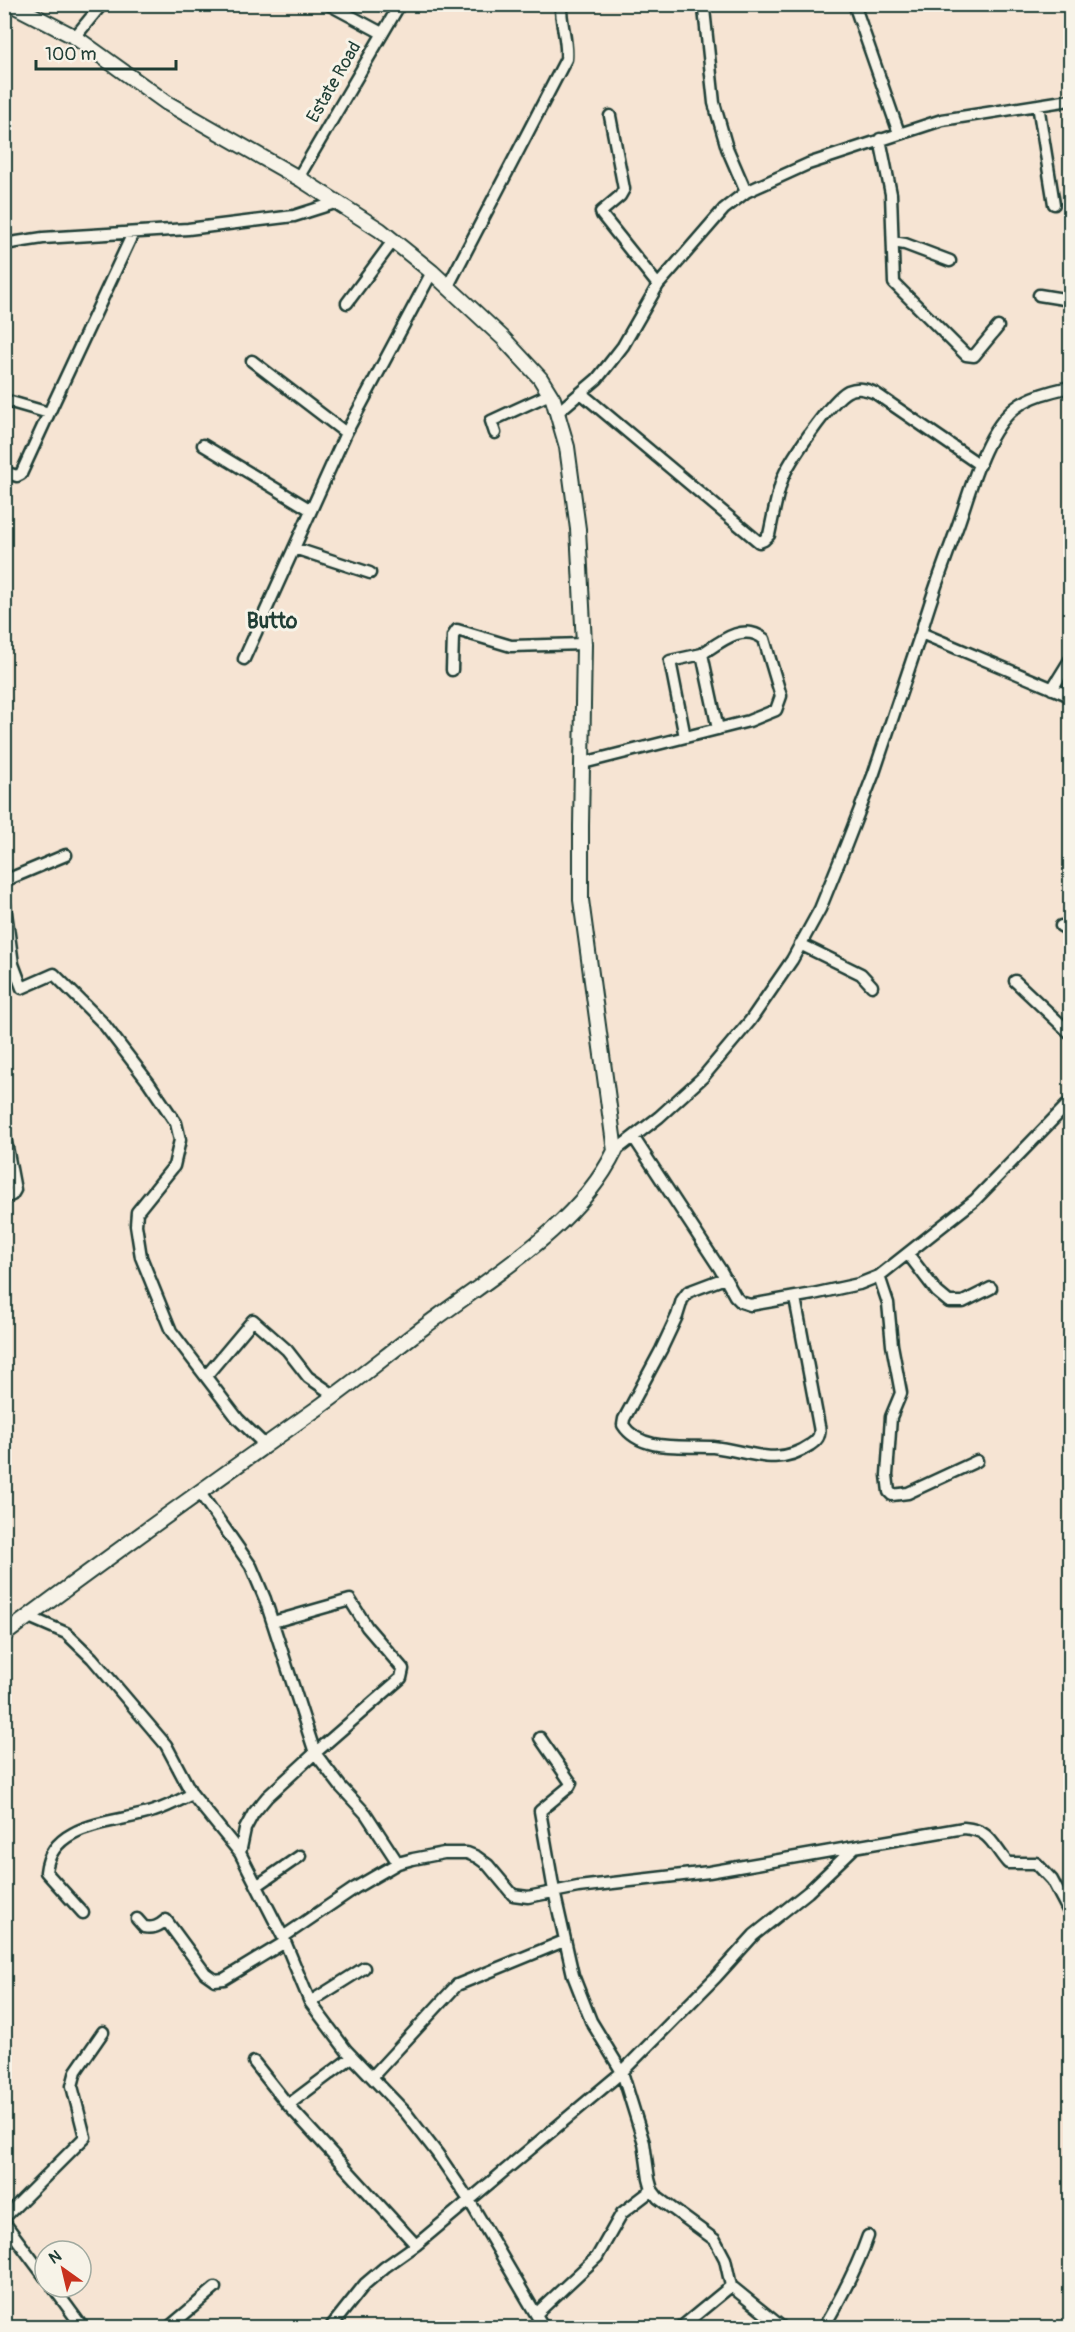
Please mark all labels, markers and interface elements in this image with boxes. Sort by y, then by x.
scale bar [36,33,176,71]
street label: Estate Road [302,37,366,127]
text: 100 m [45,43,97,66]
district label: Butto [247,608,298,635]
north arrow [33,2239,93,2299]
text: N [45,2246,65,2269]

